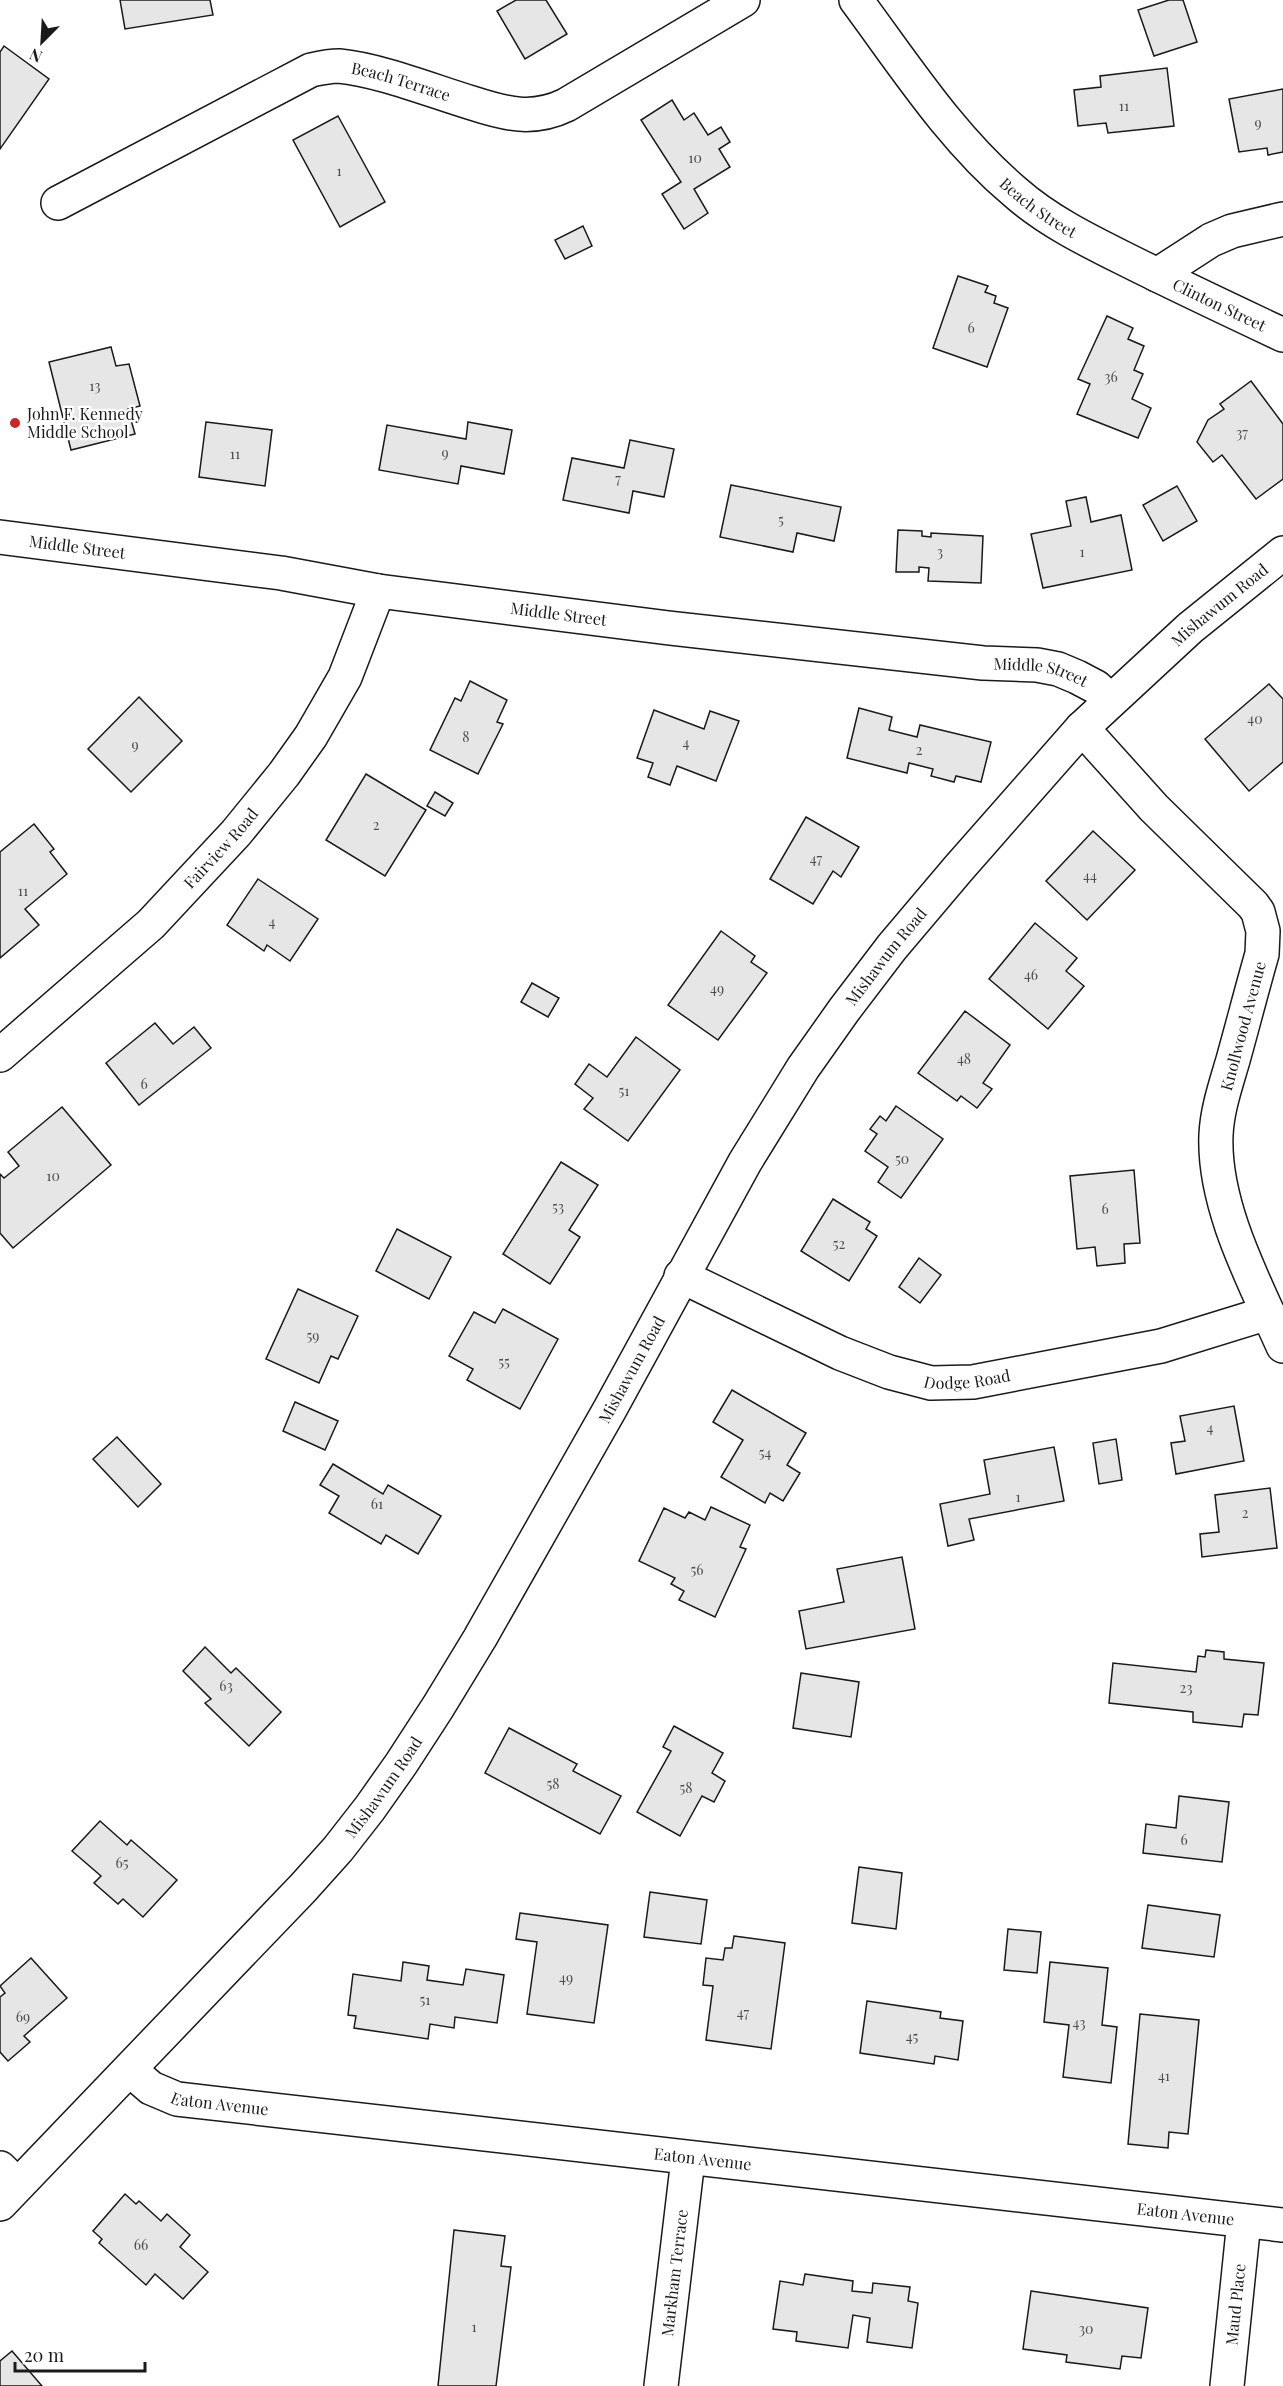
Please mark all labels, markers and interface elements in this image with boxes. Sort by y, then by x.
north arrow [12,12,72,72]
text: N [26,44,45,68]
street label: Beach Terrace [350,57,453,105]
house number: 11 [1119,96,1129,115]
house number: 9 [1254,113,1262,132]
house number: 10 [688,148,702,167]
house number: 1 [336,161,342,180]
street label: Beach Street [995,173,1081,242]
street label: Clinton Street [1169,273,1270,336]
house number: 6 [967,318,975,337]
house number: 36 [1104,367,1118,386]
house number: 13 [89,376,101,395]
place label: John F. Kennedy Middle School [26,403,143,442]
marker: John F. Kennedy Middle School [8,416,22,430]
house number: 37 [1236,423,1248,442]
house number: 9 [441,443,449,462]
house number: 11 [230,444,240,463]
house number: 7 [615,469,621,488]
house number: 5 [778,510,784,529]
street label: Middle Street [28,530,127,563]
house number: 3 [937,542,943,561]
house number: 1 [1079,542,1085,561]
street label: Mishawum Road [1166,558,1272,650]
street label: Middle Street [509,597,608,630]
street label: Middle Street [993,652,1092,691]
house number: 40 [1247,709,1263,728]
house number: 8 [462,727,470,746]
house number: 4 [683,733,690,752]
house number: 9 [131,735,139,754]
house number: 2 [916,740,923,759]
street label: Fairview Road [179,803,262,893]
house number: 2 [373,815,380,834]
house number: 47 [810,849,823,868]
house number: 44 [1083,866,1097,885]
house number: 11 [18,881,28,900]
street label: Mishawum Road [840,903,931,1009]
house number: 4 [269,912,276,931]
street label: Knollwood Avenue [1215,959,1270,1093]
house number: 46 [1024,965,1038,984]
house number: 49 [710,979,724,998]
house number: 48 [957,1049,971,1068]
house number: 6 [140,1074,148,1093]
house number: 51 [619,1081,630,1100]
house number: 50 [895,1149,909,1168]
house number: 10 [46,1166,60,1185]
house number: 53 [552,1197,564,1216]
house number: 6 [1101,1199,1109,1218]
house number: 52 [833,1234,846,1253]
street label: Mishawum Road [593,1312,669,1427]
house number: 59 [307,1326,319,1345]
house number: 55 [498,1352,510,1371]
street label: Dodge Road [922,1364,1012,1394]
house number: 4 [1207,1418,1214,1437]
house number: 54 [759,1443,771,1462]
house number: 1 [1015,1487,1021,1506]
house number: 61 [371,1494,383,1513]
house number: 2 [1242,1503,1249,1522]
house number: 56 [690,1560,704,1579]
house number: 63 [219,1676,233,1695]
house number: 23 [1179,1678,1193,1697]
street label: Mishawum Road [340,1732,426,1842]
house number: 58 [546,1774,560,1793]
house number: 58 [679,1778,693,1797]
house number: 6 [1180,1830,1188,1849]
house number: 65 [115,1853,129,1872]
house number: 49 [559,1968,573,1987]
house number: 51 [420,1990,431,2009]
house number: 47 [737,2003,750,2022]
house number: 69 [16,2007,30,2026]
house number: 43 [1073,2013,1085,2032]
house number: 45 [906,2027,919,2046]
house number: 41 [1158,2066,1170,2085]
street label: Eaton Avenue [168,2087,270,2119]
street label: Eaton Avenue [653,2142,753,2174]
street label: Eaton Avenue [1136,2197,1236,2229]
street label: Markham Terrace [656,2208,692,2337]
house number: 66 [134,2235,148,2254]
street label: Maud Place [1220,2262,1250,2346]
house number: 1 [471,2317,477,2336]
house number: 30 [1079,2319,1093,2338]
scale bar [15,2335,146,2373]
text: 20 m [24,2343,64,2367]

